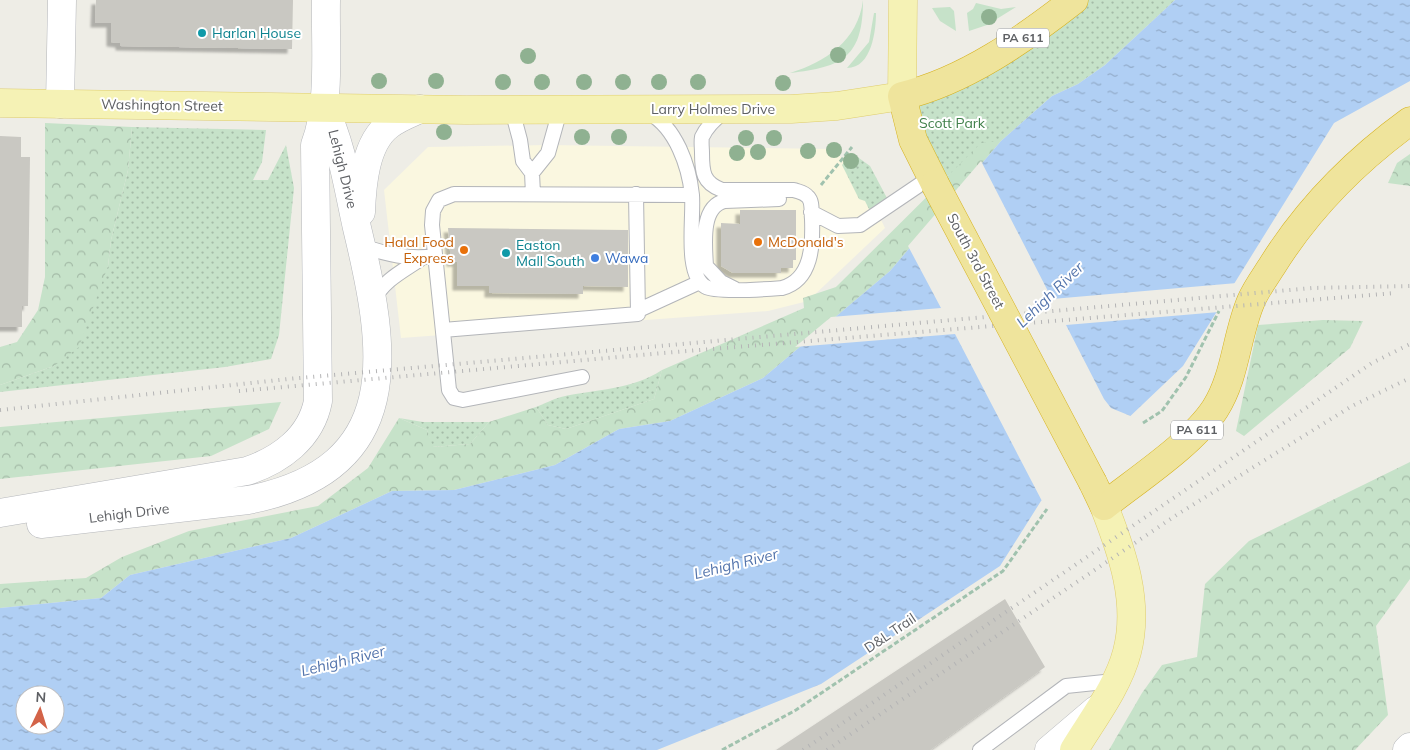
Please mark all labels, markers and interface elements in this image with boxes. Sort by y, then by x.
place label: Harlan House [212,24,301,42]
marker: Harlan House [196,27,208,39]
road number: PA 611 [997,28,1049,48]
street label: Washington Street [101,95,223,115]
street label: Larry Holmes Drive [651,100,775,118]
park label: Scott Park [919,114,986,132]
street label: Lehigh Drive [324,128,362,210]
street label: South 3rd Street [943,210,1009,312]
place label: Halal Food Express [384,233,454,267]
place label: McDonald's [768,233,844,251]
place label: Easton Mall South [516,236,585,270]
marker: McDonald's [752,236,764,248]
marker: Halal Food Express [458,244,470,256]
marker: Easton Mall South [500,247,512,259]
place label: Wawa [605,249,649,267]
marker: Wawa [589,252,601,264]
water label: Lehigh River [1012,258,1088,331]
road number: PA 611 [1171,420,1223,440]
street label: Lehigh Drive [88,499,170,527]
water label: Lehigh River [692,544,780,583]
street label: D&L Trail [861,609,919,657]
water label: Lehigh River [299,641,387,680]
north arrow [15,685,65,735]
text: N [35,688,47,706]

